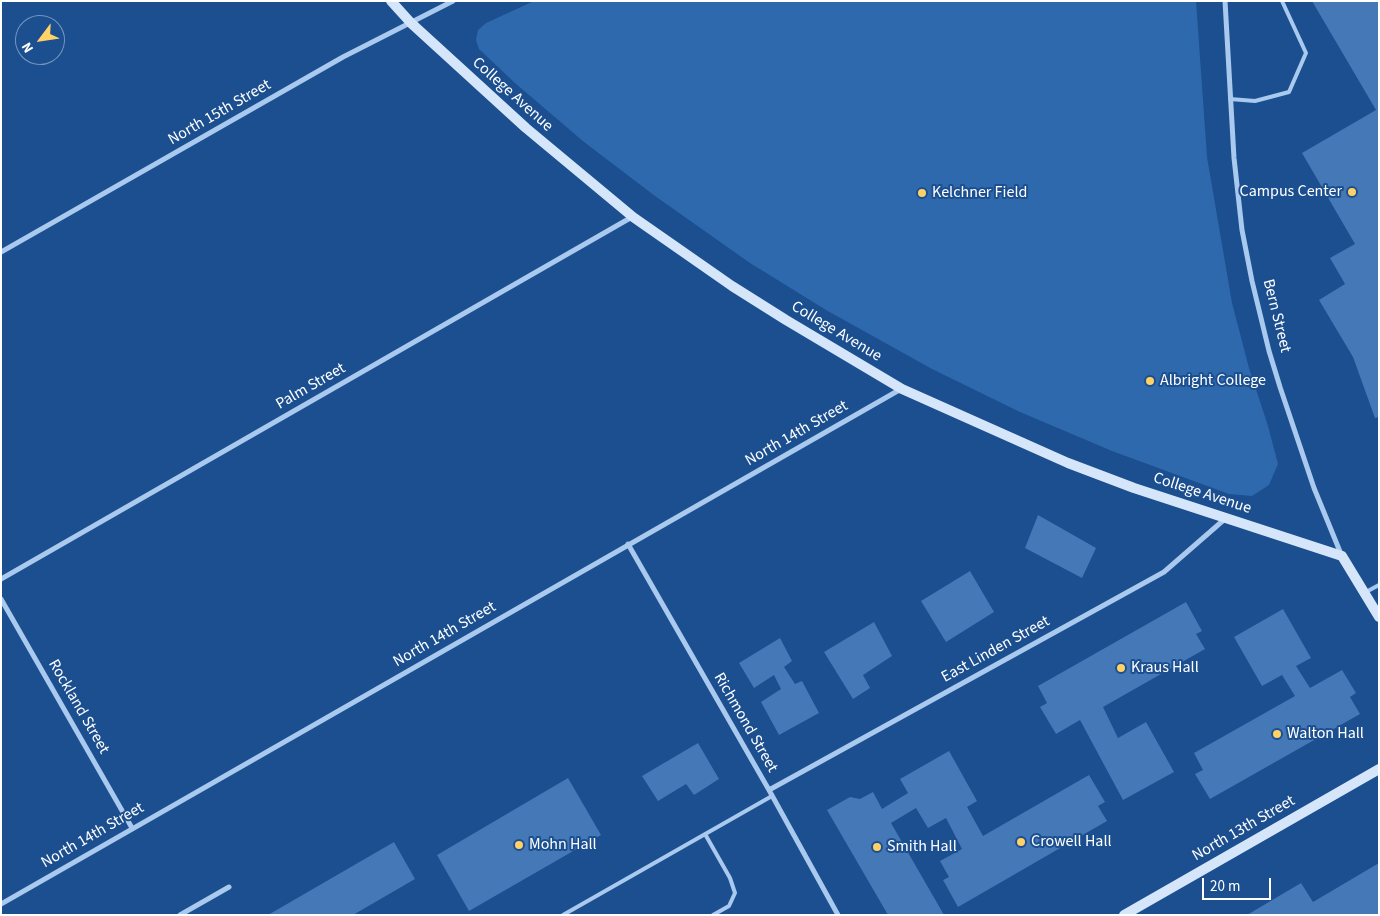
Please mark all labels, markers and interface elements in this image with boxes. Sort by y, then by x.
north arrow [15,15,65,65]
text: N [17,38,39,56]
street label: College Avenue [468,54,556,136]
street label: North 15th Street [165,76,275,150]
place label: Campus Center [1240,182,1342,202]
place label: Kelchner Field [932,183,1027,203]
marker: Campus Center [1346,186,1358,198]
marker: Kelchner Field [916,187,928,199]
street label: Bern Street [1258,277,1294,355]
street label: College Avenue [787,297,885,367]
street label: Palm Street [273,359,349,415]
place label: Albright College [1160,371,1266,391]
marker: Albright College [1144,375,1156,387]
street label: North 14th Street [742,397,852,471]
street label: College Avenue [1151,469,1253,519]
street label: North 14th Street [390,598,500,672]
street label: East Linden Street [939,612,1053,688]
street label: Rockland Street [43,656,113,758]
place label: Kraus Hall [1131,658,1199,678]
marker: Kraus Hall [1115,662,1127,674]
street label: Richmond Street [709,670,781,776]
place label: Walton Hall [1287,724,1364,744]
marker: Walton Hall [1271,728,1283,740]
street label: North 13th Street [1189,792,1299,866]
street label: North 14th Street [38,799,148,873]
place label: Crowell Hall [1031,832,1112,852]
place label: Mohn Hall [529,835,597,855]
marker: Crowell Hall [1015,836,1027,848]
place label: Smith Hall [887,837,957,857]
marker: Mohn Hall [513,839,525,851]
marker: Smith Hall [871,841,883,853]
scale bar [1205,868,1274,900]
text: 20 m [1210,876,1240,897]

